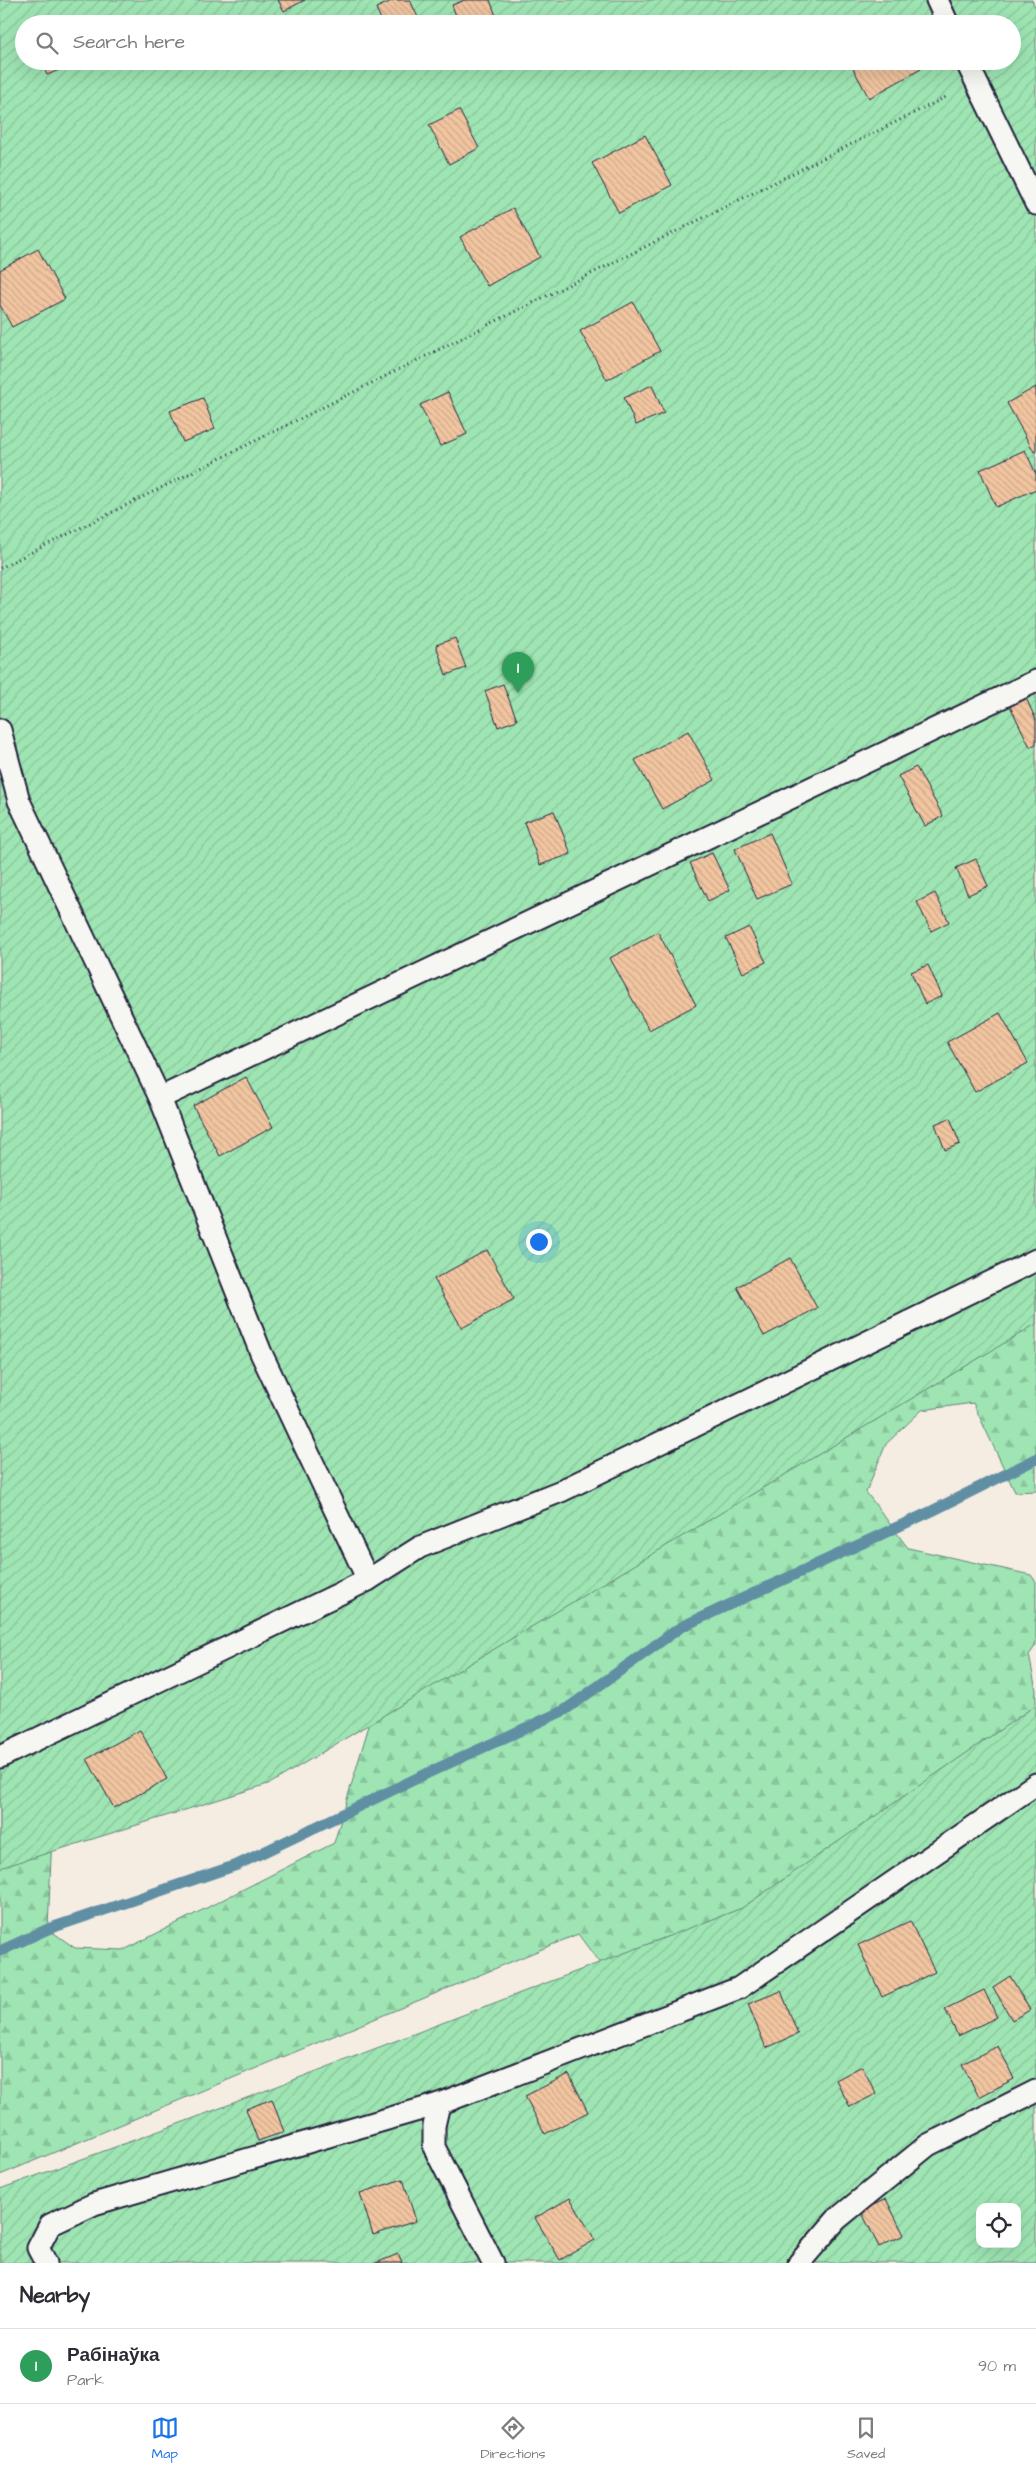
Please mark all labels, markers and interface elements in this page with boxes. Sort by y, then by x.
search box [15,15,1021,70]
icon: search [33,29,61,57]
text: Search here [73,29,185,56]
pin: 1 [502,652,534,693]
your location [526,1229,552,1255]
map controls [976,2203,1021,2248]
button: locate [976,2203,1021,2248]
text: Nearby [20,2281,90,2310]
text: Рабінаўка [67,2342,160,2369]
text: 1 [35,2355,37,2377]
text: 90 m [978,2355,1016,2377]
text: Park [67,2369,104,2391]
tab: Map [151,2414,179,2464]
tab: Directions [480,2414,545,2464]
tab: Saved [847,2414,885,2464]

